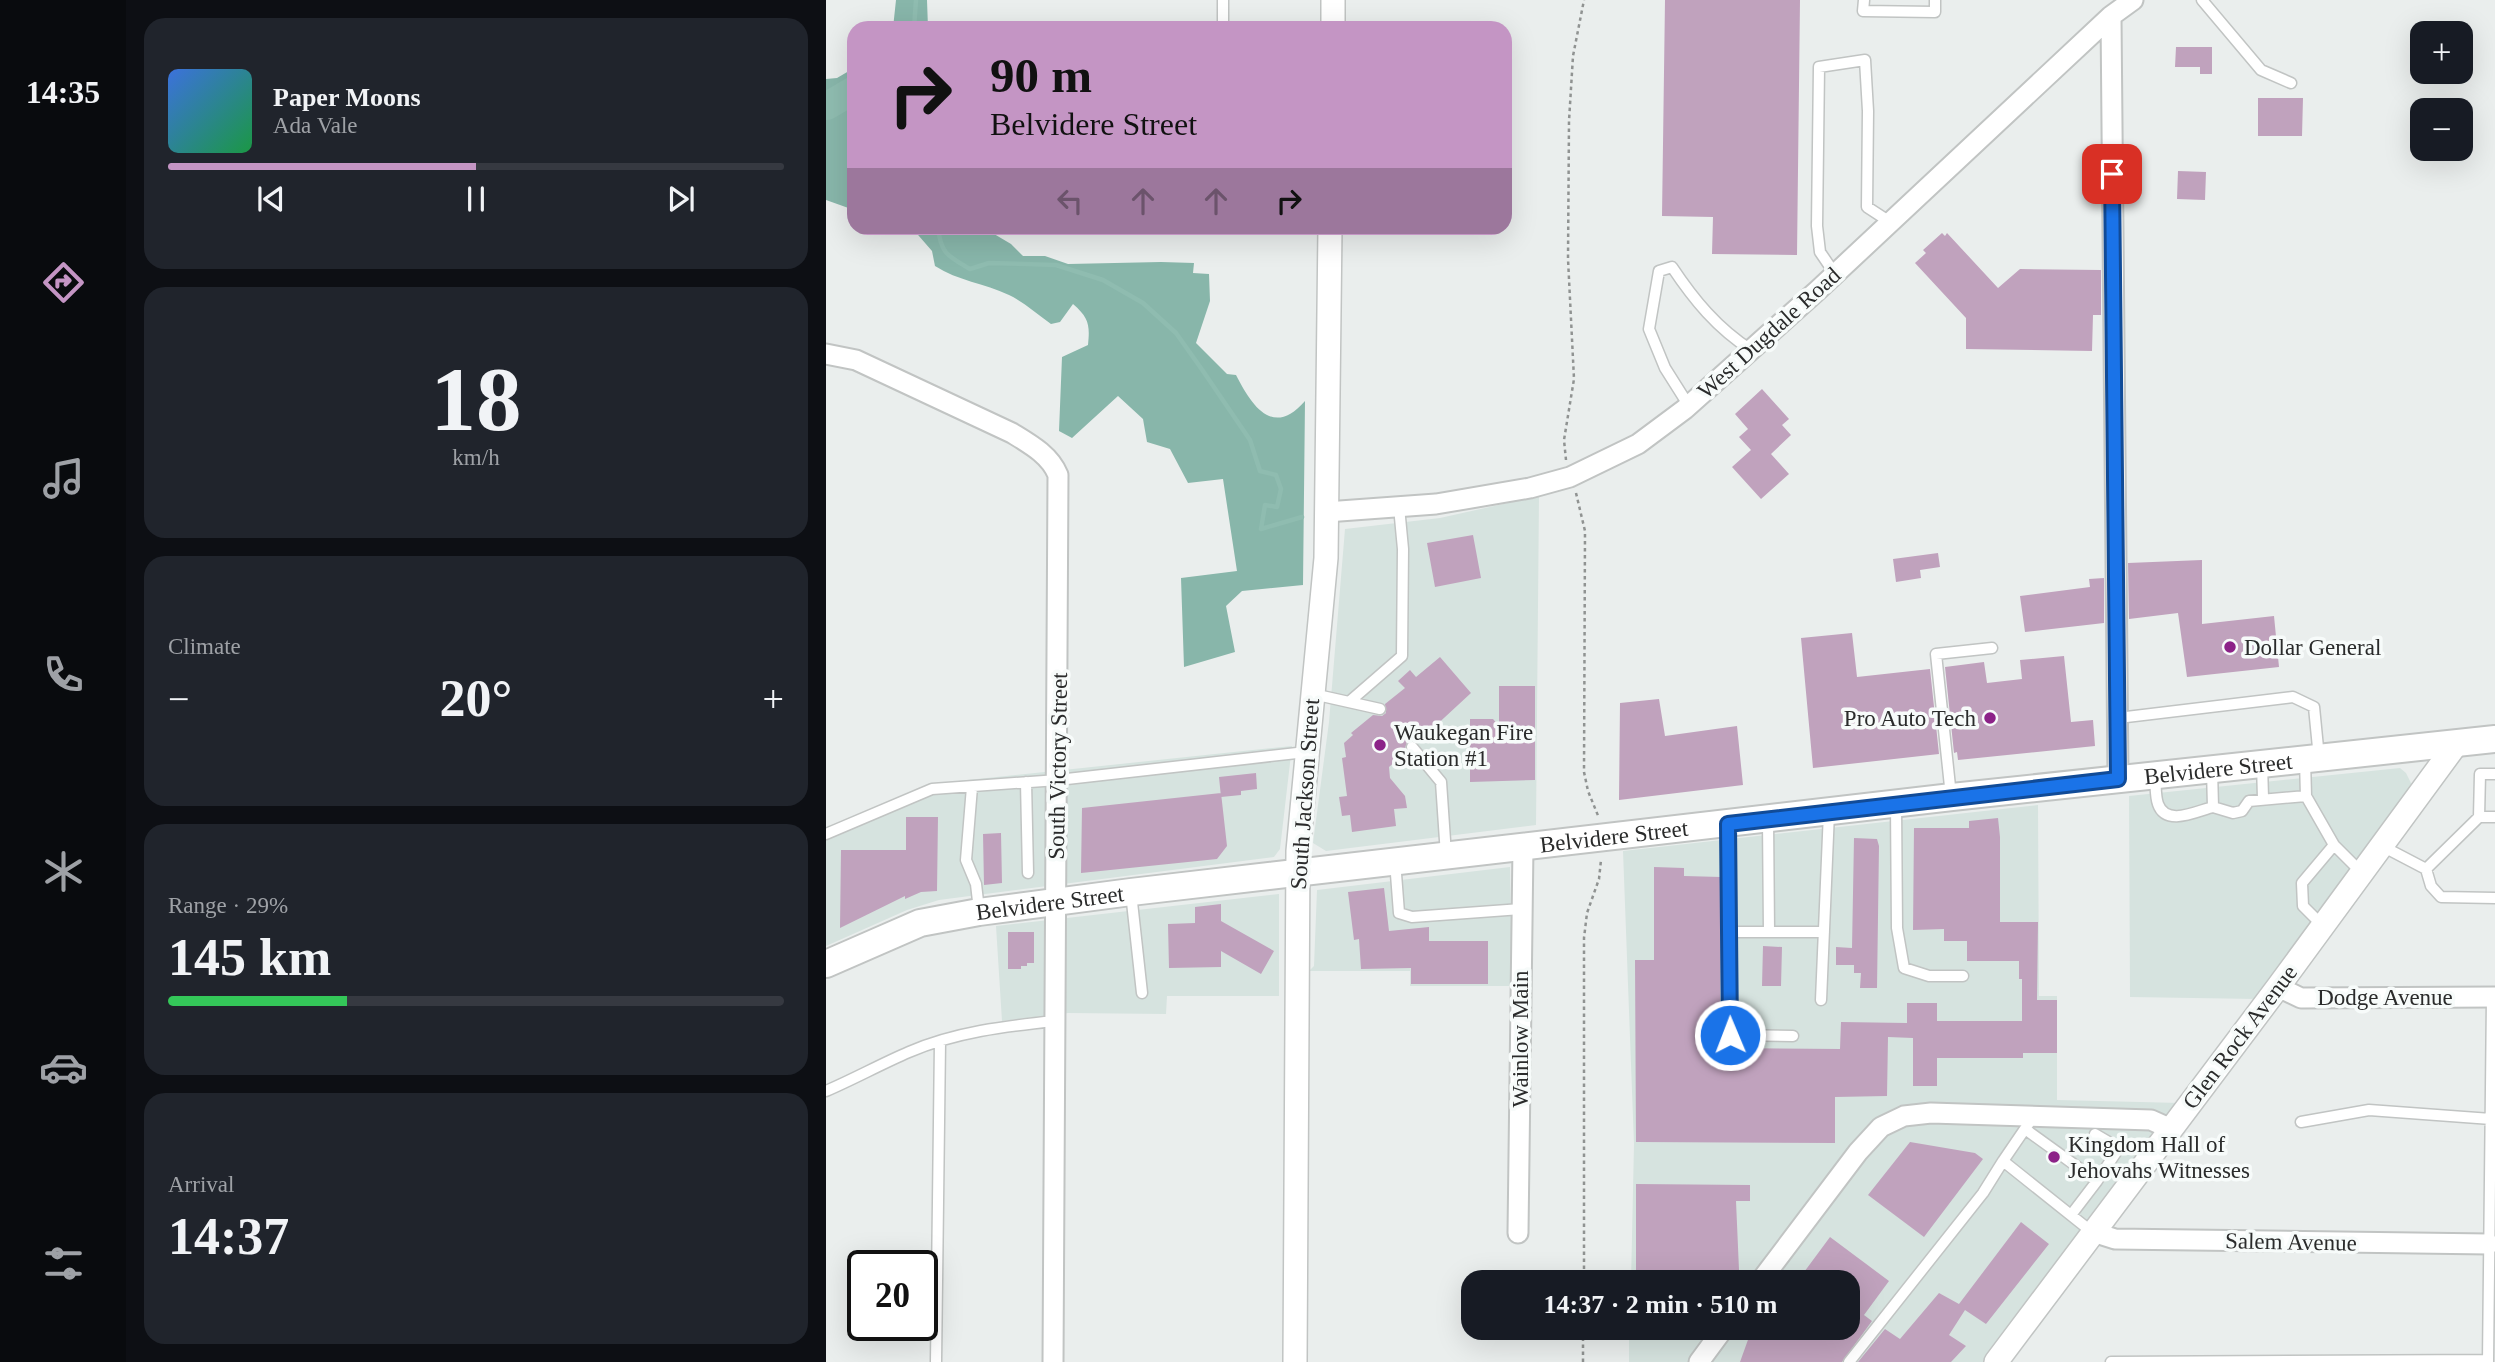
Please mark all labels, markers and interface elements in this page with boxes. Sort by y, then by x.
map controls [2410,21,2473,161]
button: + [2410,21,2473,84]
text: 90 m [990,48,1092,103]
icon: right [875,49,966,140]
text: 14:35 [26,74,100,110]
text: Paper Moons [273,83,421,112]
button: − [2410,98,2473,161]
text: Belvidere Street [990,106,1197,142]
text: Ada Vale [273,113,358,138]
pin [2082,144,2142,204]
icon: arrive [2093,155,2131,193]
icon: previous [252,180,290,218]
icon: pause [457,180,495,218]
icon: next [662,180,700,218]
icon: left [1051,182,1089,220]
icon: ahead [1124,182,1162,220]
icon: ahead [1197,182,1235,220]
icon: right [1270,182,1308,220]
icon: directions [39,258,88,307]
street label: West Dugdale Road [1692,262,1846,404]
text: 18 [431,349,522,450]
text: km/h [452,445,500,470]
icon: music [39,454,88,503]
text: Climate [168,634,241,659]
place label: Dollar General [2244,635,2381,660]
marker: Dollar General [2222,639,2238,655]
icon: phone [39,650,88,699]
text: 20° [440,670,512,727]
street label: South Victory Street [1044,672,1072,860]
text: − [168,678,189,720]
text: + [763,678,784,720]
street label: South Jackson Street [1286,697,1324,890]
place label: Pro Auto Tech [1844,706,1976,731]
marker: Pro Auto Tech [1982,710,1998,726]
place label: Waukegan Fire Station #1 [1394,720,1533,771]
marker: Waukegan Fire Station #1 [1372,737,1388,753]
street label: Belvidere Street [2143,748,2294,789]
street label: Belvidere Street [1539,815,1690,857]
icon: climate [39,847,88,896]
street label: Belvidere Street [974,880,1126,925]
text: Range · 29% [168,893,288,918]
text: 145 km [168,929,331,986]
street label: Glen Rock Avenue [2178,960,2302,1114]
street label: Wainlow Main [1508,970,1533,1107]
street label: Dodge Avenue [2317,985,2453,1010]
position arrow [1693,998,1767,1072]
icon: car [39,1043,88,1092]
place label: Kingdom Hall of Jehovahs Witnesses [2068,1132,2250,1183]
marker: Kingdom Hall of Jehovahs Witnesses [2046,1149,2062,1165]
text: Arrival [168,1172,234,1197]
text: 14:37 [168,1208,289,1265]
street label: Salem Avenue [2225,1228,2357,1256]
icon: filters [39,1239,88,1288]
speed limit sign: 20 [847,1250,938,1341]
text: 14:37 · 2 min · 510 m [1544,1290,1778,1319]

